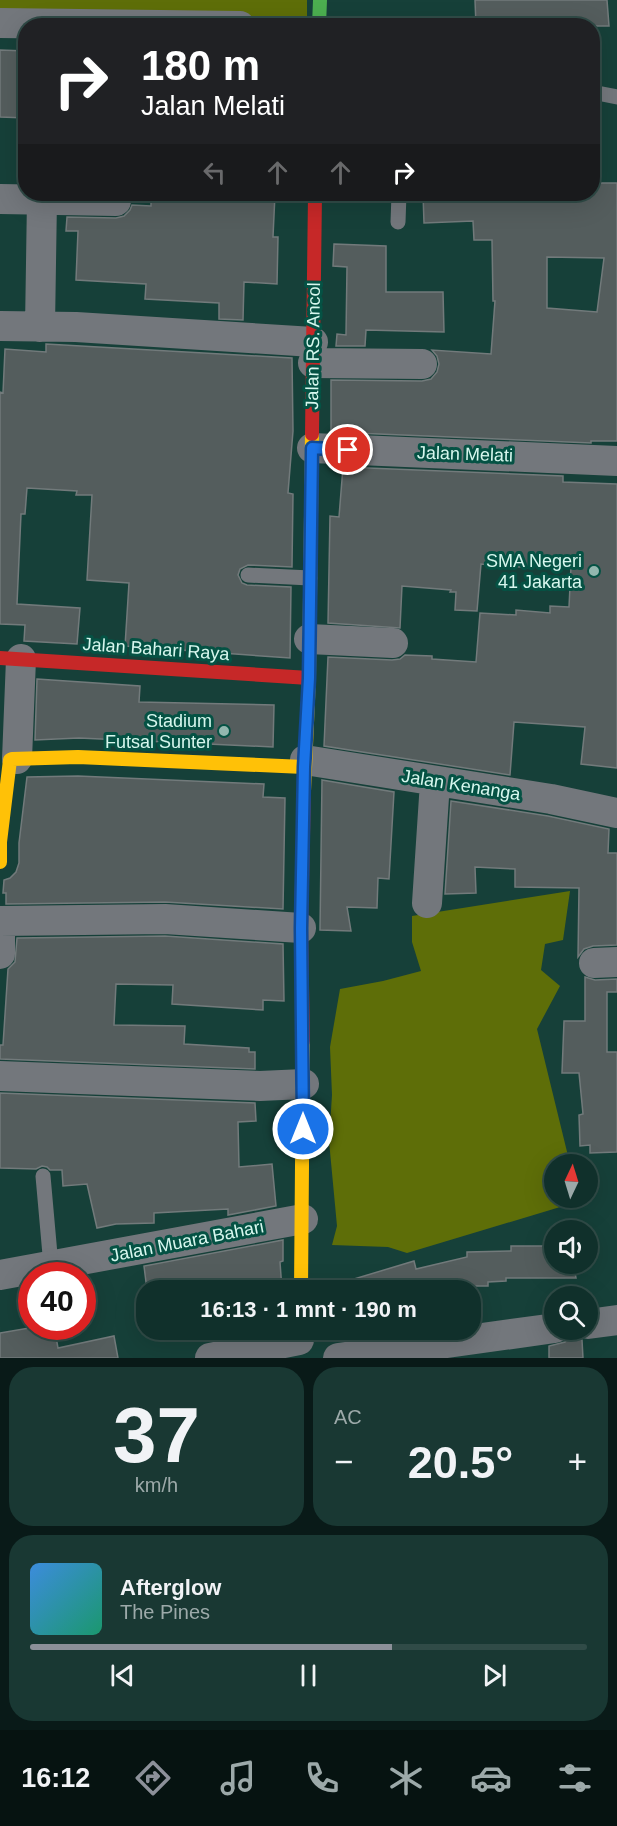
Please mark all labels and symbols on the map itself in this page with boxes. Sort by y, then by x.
street label: Jalan RS. Ancol [302,282,324,410]
pin [322,424,373,475]
street label: Jalan Melati [417,442,513,466]
place label: SMA Negeri 41 Jakarta [486,551,583,592]
marker: SMA Negeri 41 Jakarta [587,564,601,578]
street label: Jalan Bahari Raya [82,634,231,664]
place label: Stadium Futsal Sunter [105,711,212,752]
marker: Stadium Futsal Sunter [217,724,231,738]
street label: Jalan Kenanga [400,766,523,804]
position arrow [271,1097,335,1161]
north arrow [544,1154,598,1208]
street label: Jalan Muara Bahari [108,1216,266,1266]
speed limit sign: 40 [18,1262,96,1340]

